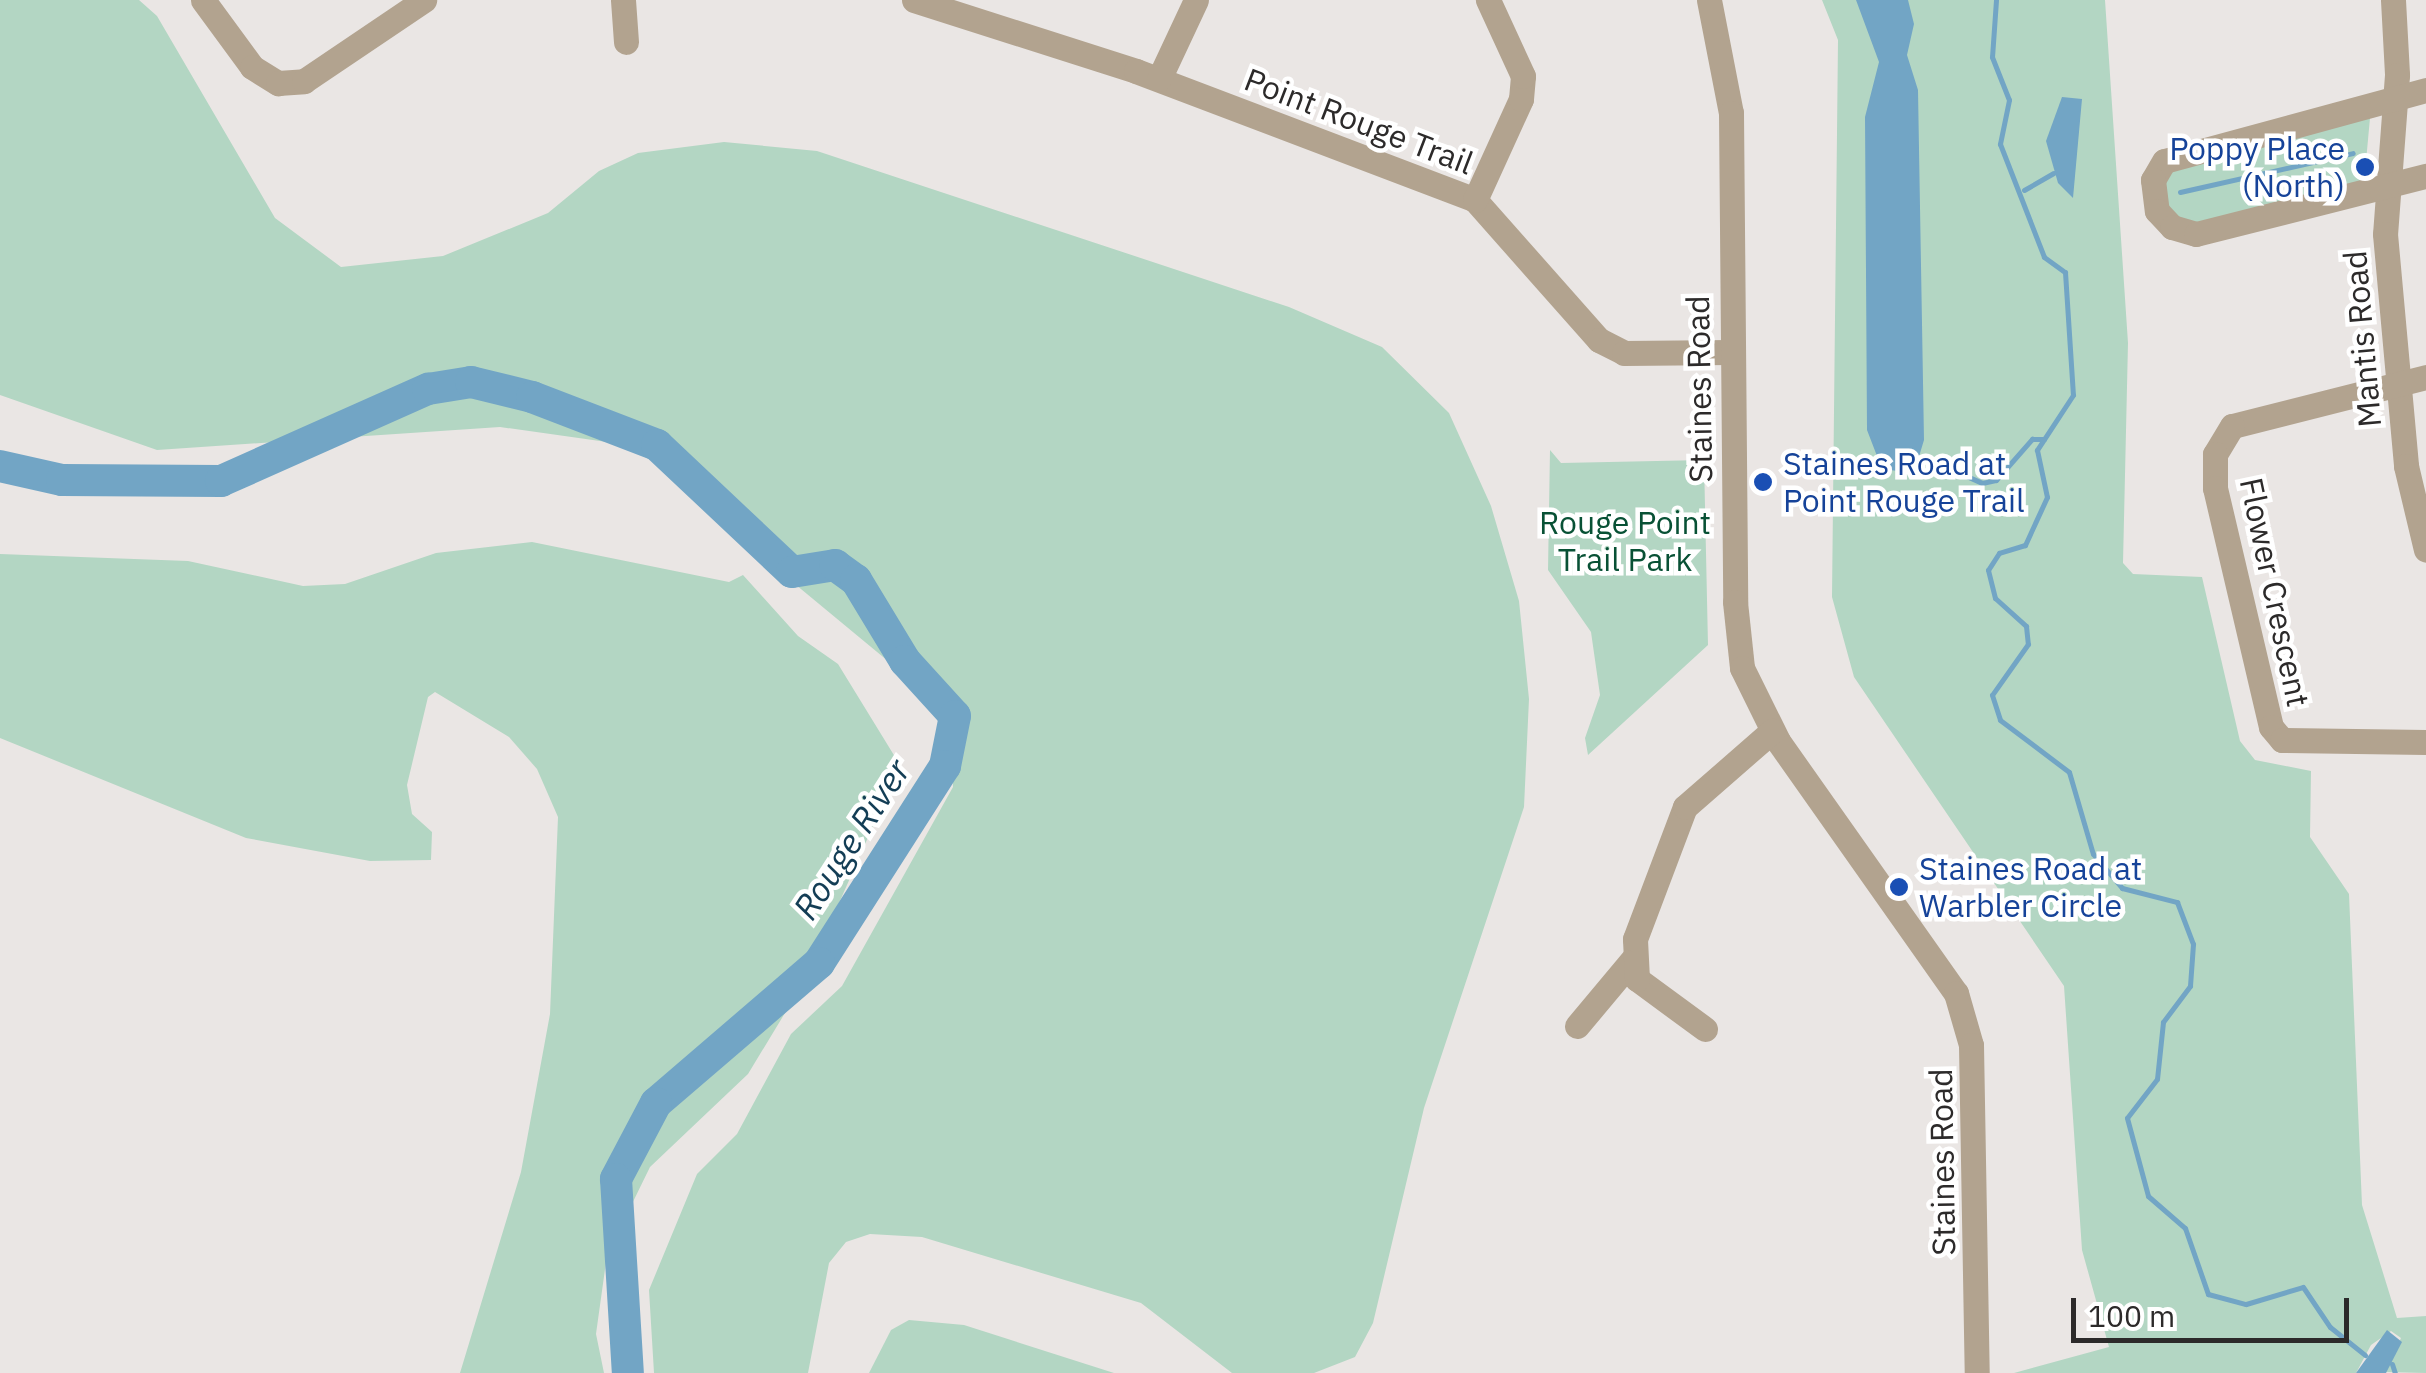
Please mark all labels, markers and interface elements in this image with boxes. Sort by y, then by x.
street label: Point Rouge Trail [1239,60,1479,182]
place label: Poppy Place (North) [2169,130,2345,205]
marker: Poppy Place (North) [2354,156,2376,178]
street label: Mantis Road [2335,249,2389,429]
street label: Staines Road [1678,295,1720,483]
place label: Staines Road at Point Rouge Trail [1783,445,2025,520]
marker: Staines Road at Point Rouge Trail [1752,471,1774,493]
street label: Flower Crescent [2232,474,2318,710]
park label: Rouge Point Trail Park [1539,504,1711,579]
water label: Rouge River [784,751,918,927]
place label: Staines Road at Warbler Circle [1919,850,2142,925]
marker: Staines Road at Warbler Circle [1888,876,1910,898]
street label: Staines Road [1921,1068,1963,1256]
scale bar [2076,1278,2354,1340]
text: 100 m [2088,1296,2175,1335]

